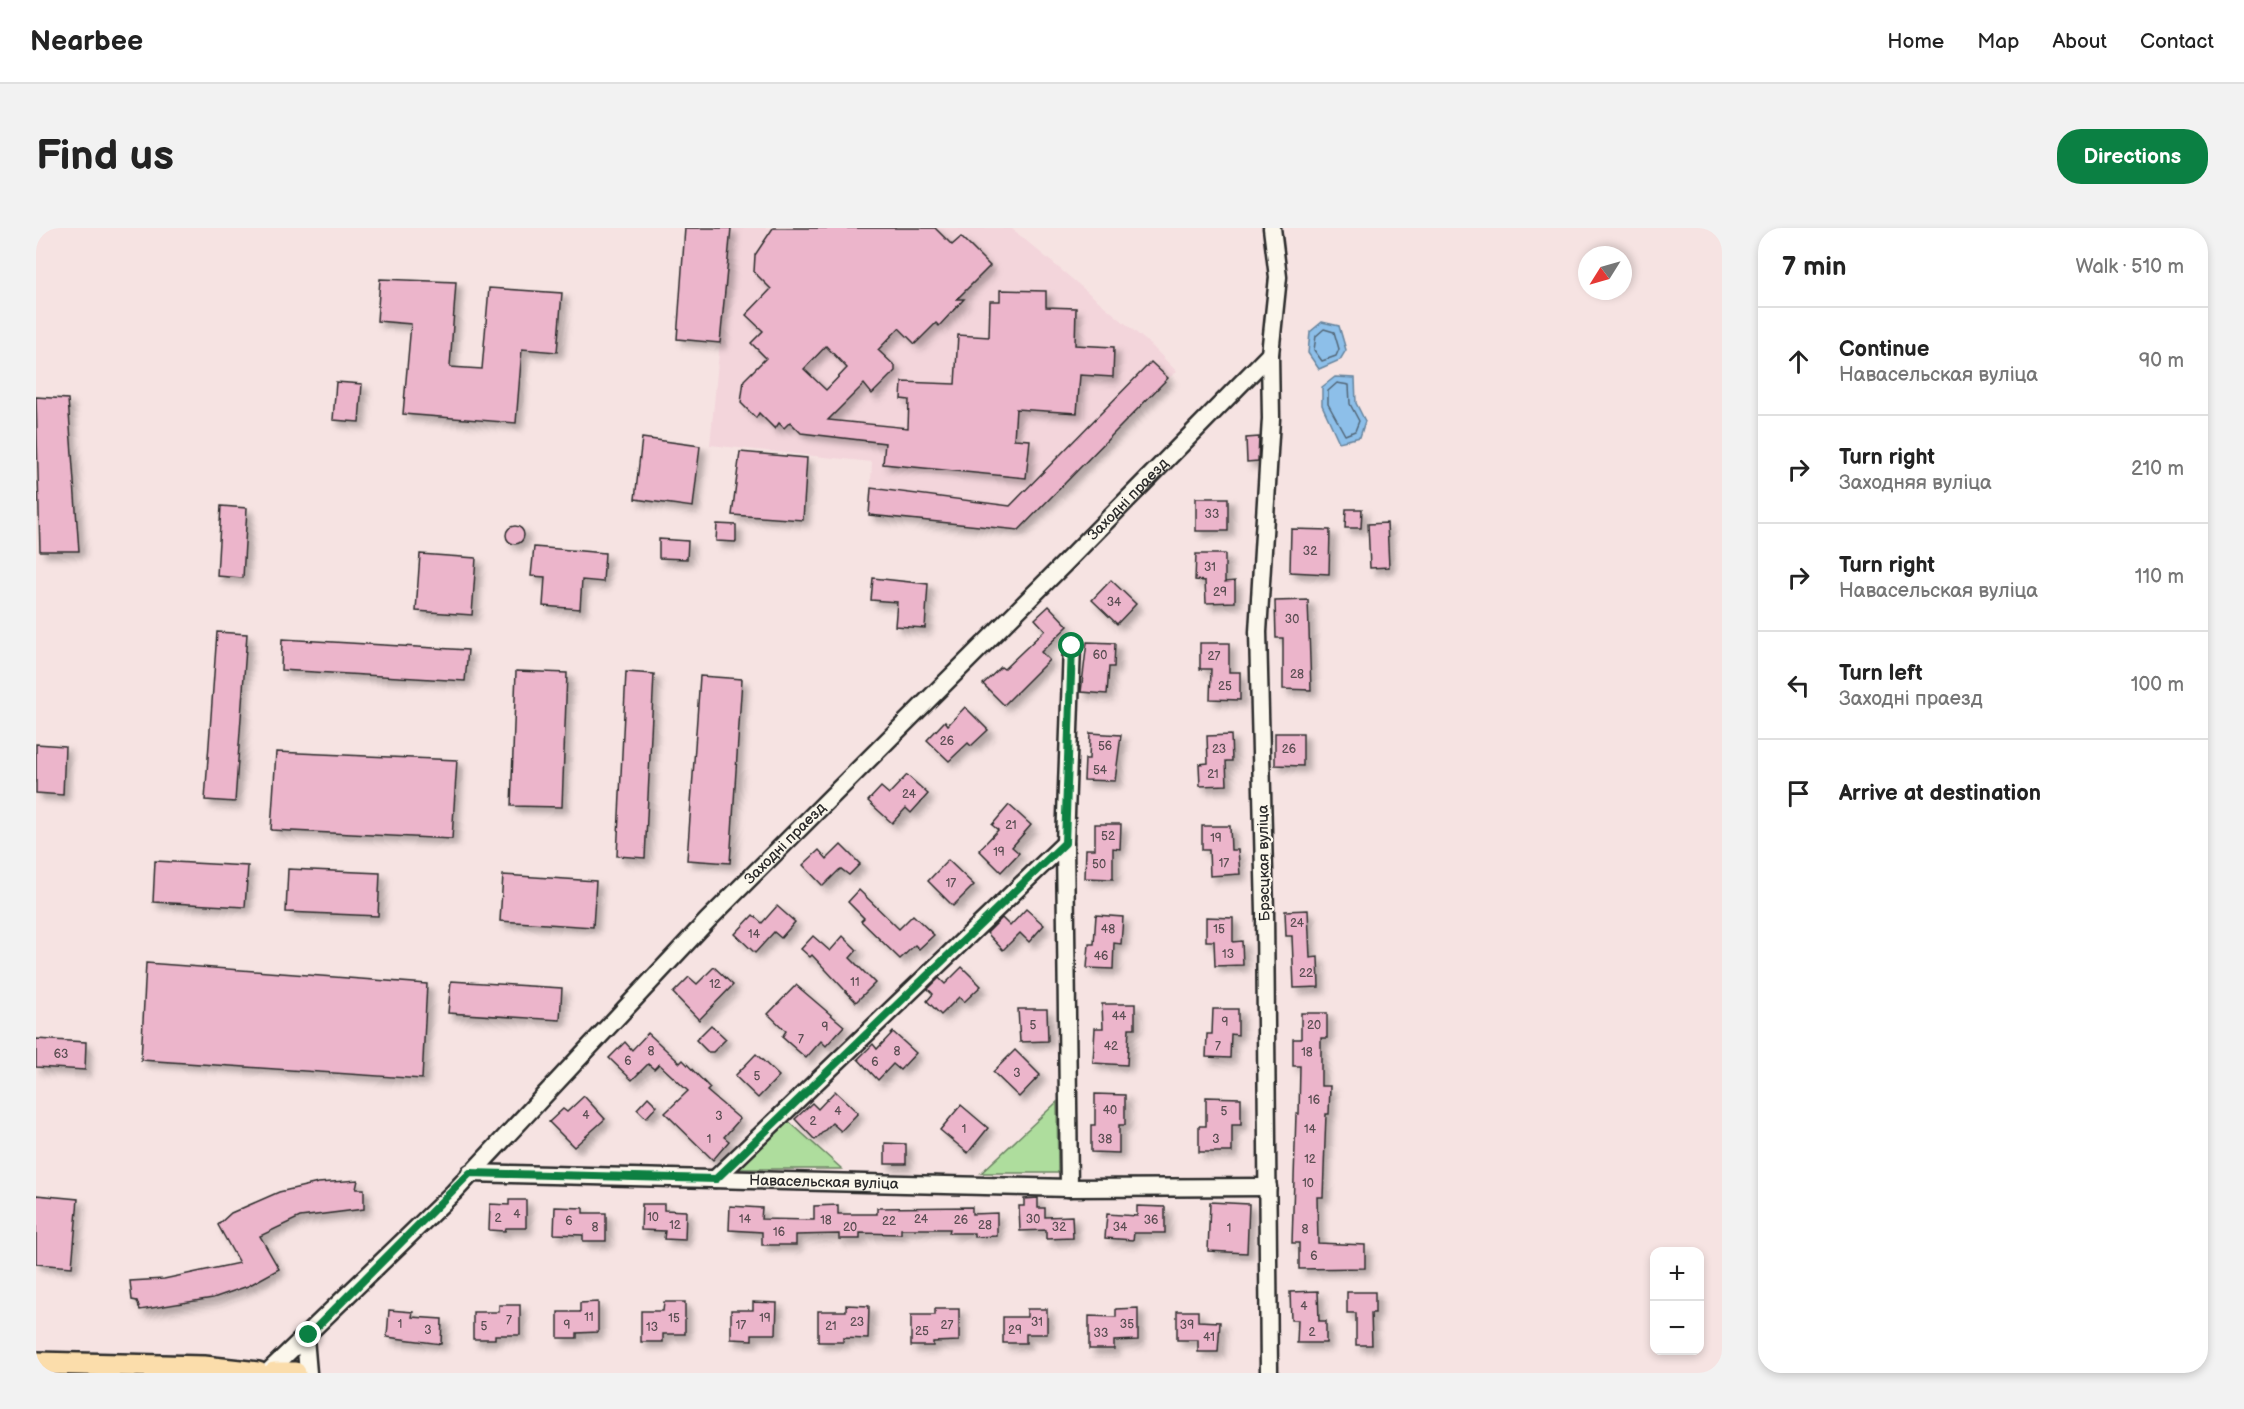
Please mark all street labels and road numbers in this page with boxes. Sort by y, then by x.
street label: Заходні праезд [1083,454,1172,544]
street label: Заходні праезд [740,798,830,888]
street label: Брэсцкая вуліца [1253,804,1275,921]
street label: Навасельская вуліца [749,1170,899,1193]

